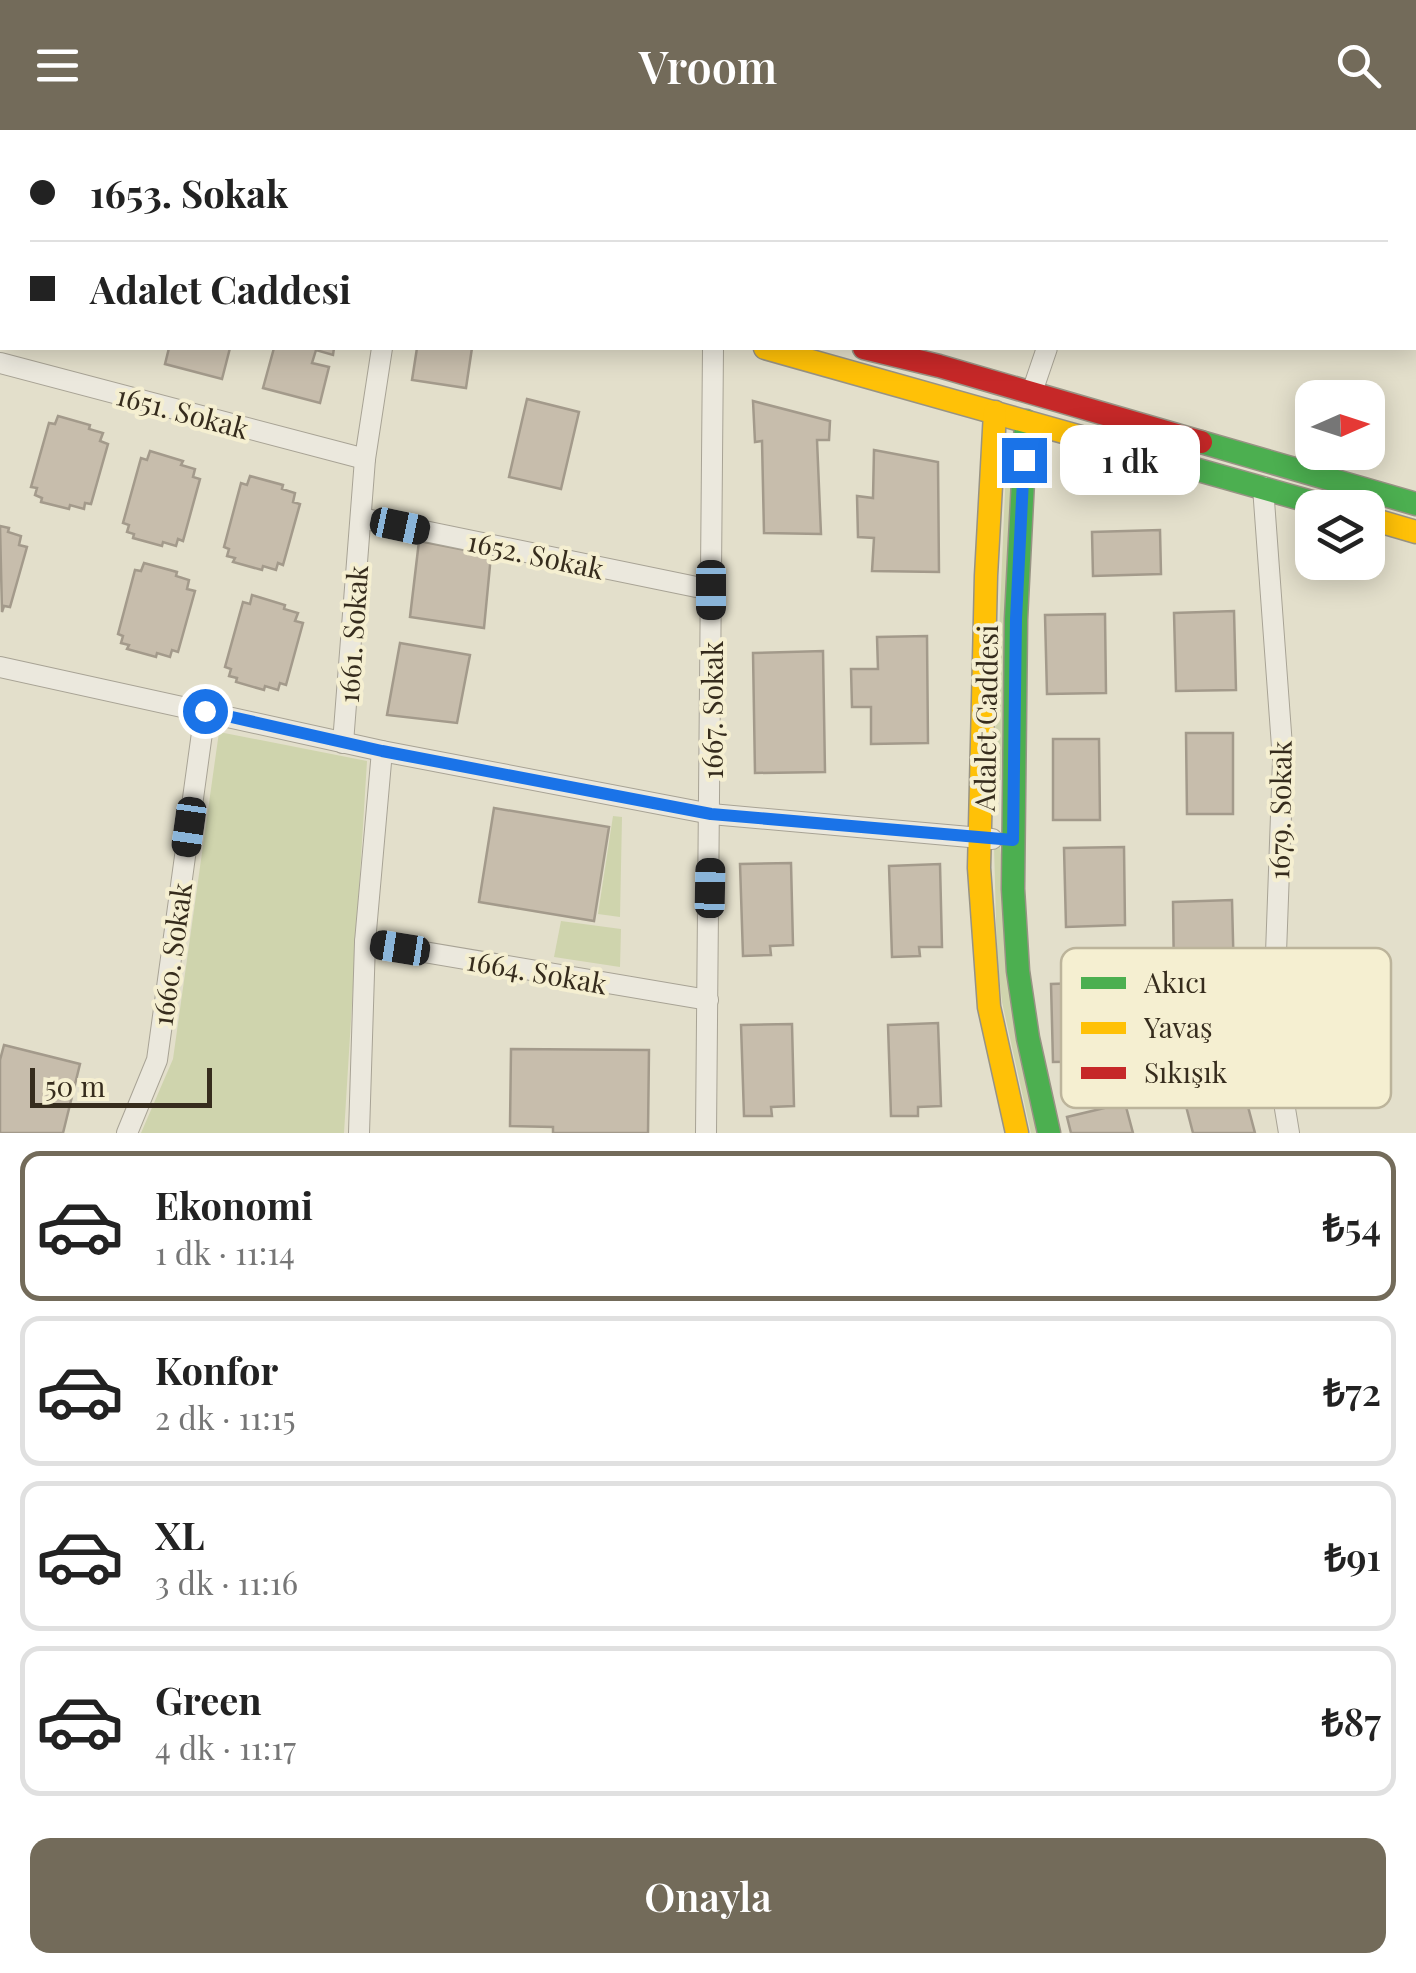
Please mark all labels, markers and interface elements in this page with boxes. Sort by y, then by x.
text: Vroom [639,35,777,95]
icon: menu [30,38,85,93]
icon: search [1331,38,1386,93]
text: 1653. Sokak [90,167,288,218]
text: Adalet Caddesi [90,263,351,314]
street label: 1651. Sokak [113,376,254,447]
north arrow [1295,380,1385,470]
map controls [1295,380,1385,580]
callout: 1 dk [1059,425,1199,495]
route end [1002,438,1047,483]
text: 1 dk [1101,438,1159,481]
button: layers [1295,490,1385,580]
car [368,505,432,547]
street label: 1652. Sokak [464,522,608,587]
car [696,560,726,620]
street label: 1661. Sokak [329,563,375,704]
street label: Adalet Caddesi [965,624,1005,813]
street label: 1667. Sokak [693,640,730,779]
route start [183,689,228,734]
street label: 1679. Sokak [1259,740,1299,880]
car [170,795,208,859]
car [694,858,726,918]
street label: 1660. Sokak [143,879,199,1028]
car [368,928,432,968]
street label: 1664. Sokak [464,940,611,1002]
legend [1061,948,1391,1108]
text: Akıcı [1143,963,1207,1000]
text: Yavaş [1143,1008,1213,1045]
text: Sıkışık [1144,1053,1228,1090]
scale bar [30,1063,212,1108]
text: 50 m [45,1067,105,1104]
text: Ekonomi [155,1179,313,1230]
icon: car [35,1181,125,1271]
text: ₺54 [1323,1200,1381,1251]
text: 1 dk · 11:14 [155,1230,295,1273]
text: Konfor [155,1344,278,1395]
icon: car [35,1346,125,1436]
text: ₺72 [1323,1365,1381,1416]
text: 2 dk · 11:15 [155,1395,295,1438]
text: XL [155,1509,204,1560]
icon: car [35,1511,125,1601]
text: ₺91 [1324,1530,1381,1581]
text: 3 dk · 11:16 [155,1560,298,1603]
text: Green [155,1674,262,1725]
icon: car [35,1676,125,1766]
text: ₺87 [1322,1695,1381,1746]
text: 4 dk · 11:17 [155,1725,296,1768]
button: Onayla [30,1838,1386,1953]

